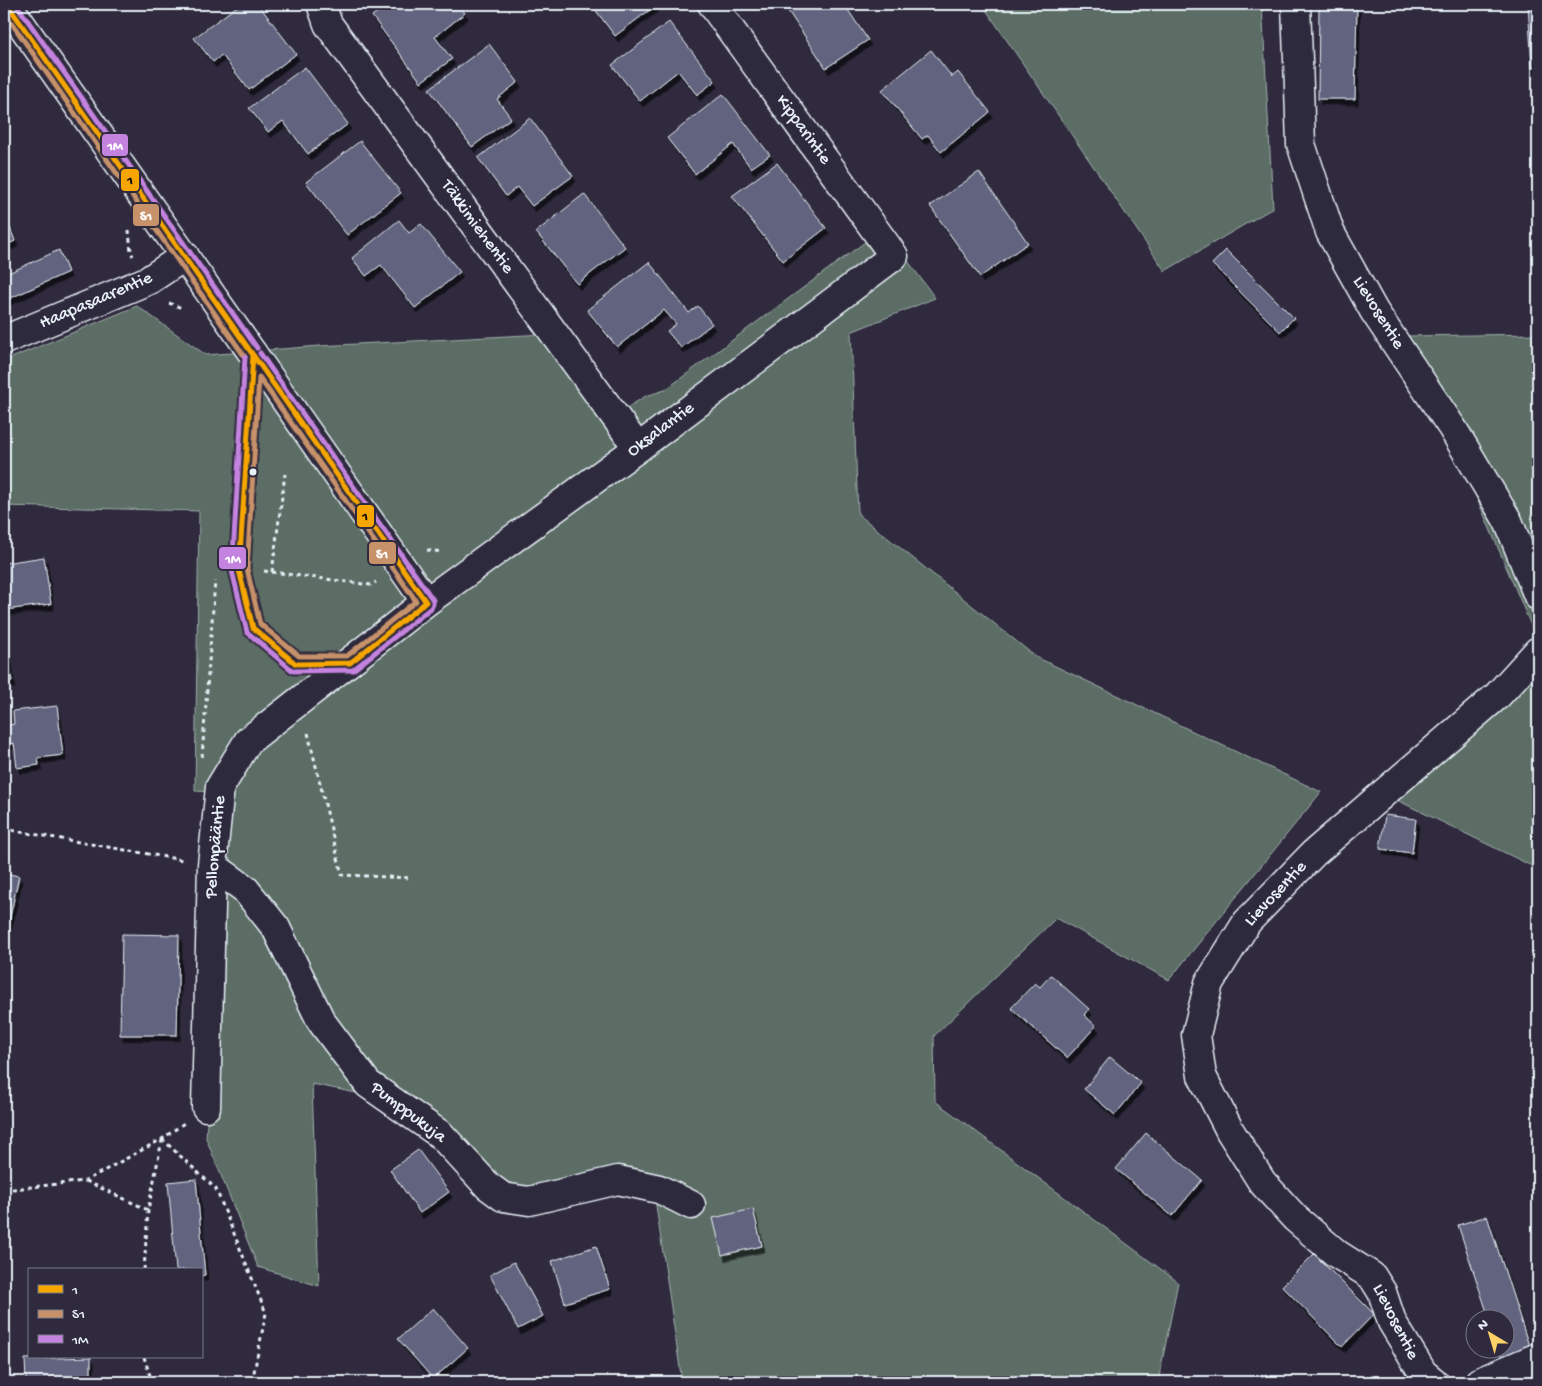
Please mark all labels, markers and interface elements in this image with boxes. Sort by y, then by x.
street label: Kipparintie [771,91,836,169]
line badge: 1M [101,133,129,157]
text: 1M [106,139,124,156]
line badge: 1 [120,168,140,192]
text: 1 [126,173,133,190]
street label: Täkkimiehentie [435,175,518,279]
line badge: S1 [132,203,160,227]
text: S1 [140,209,152,226]
street label: Haapasaarentie [36,268,156,334]
street label: Lievosentie [1347,273,1409,354]
street label: Oksalantie [623,398,699,462]
unlabelled marker [248,467,258,477]
line badge: 1 [356,504,375,528]
text: 1 [361,509,368,526]
line badge: S1 [368,541,397,565]
line badge: 1M [218,546,247,570]
text: S1 [376,547,388,564]
text: 1M [224,552,242,569]
street label: Pellonpääntie [201,794,231,900]
street label: Lievosentie [1240,856,1312,931]
street label: Pumppukuja [365,1077,451,1149]
legend [28,1268,202,1358]
street label: Lievosentie [1367,1281,1423,1364]
text: 1 [71,1282,78,1300]
text: S1 [72,1306,85,1324]
north arrow [1464,1308,1514,1358]
text: N [1475,1316,1492,1335]
text: 1M [71,1332,89,1350]

